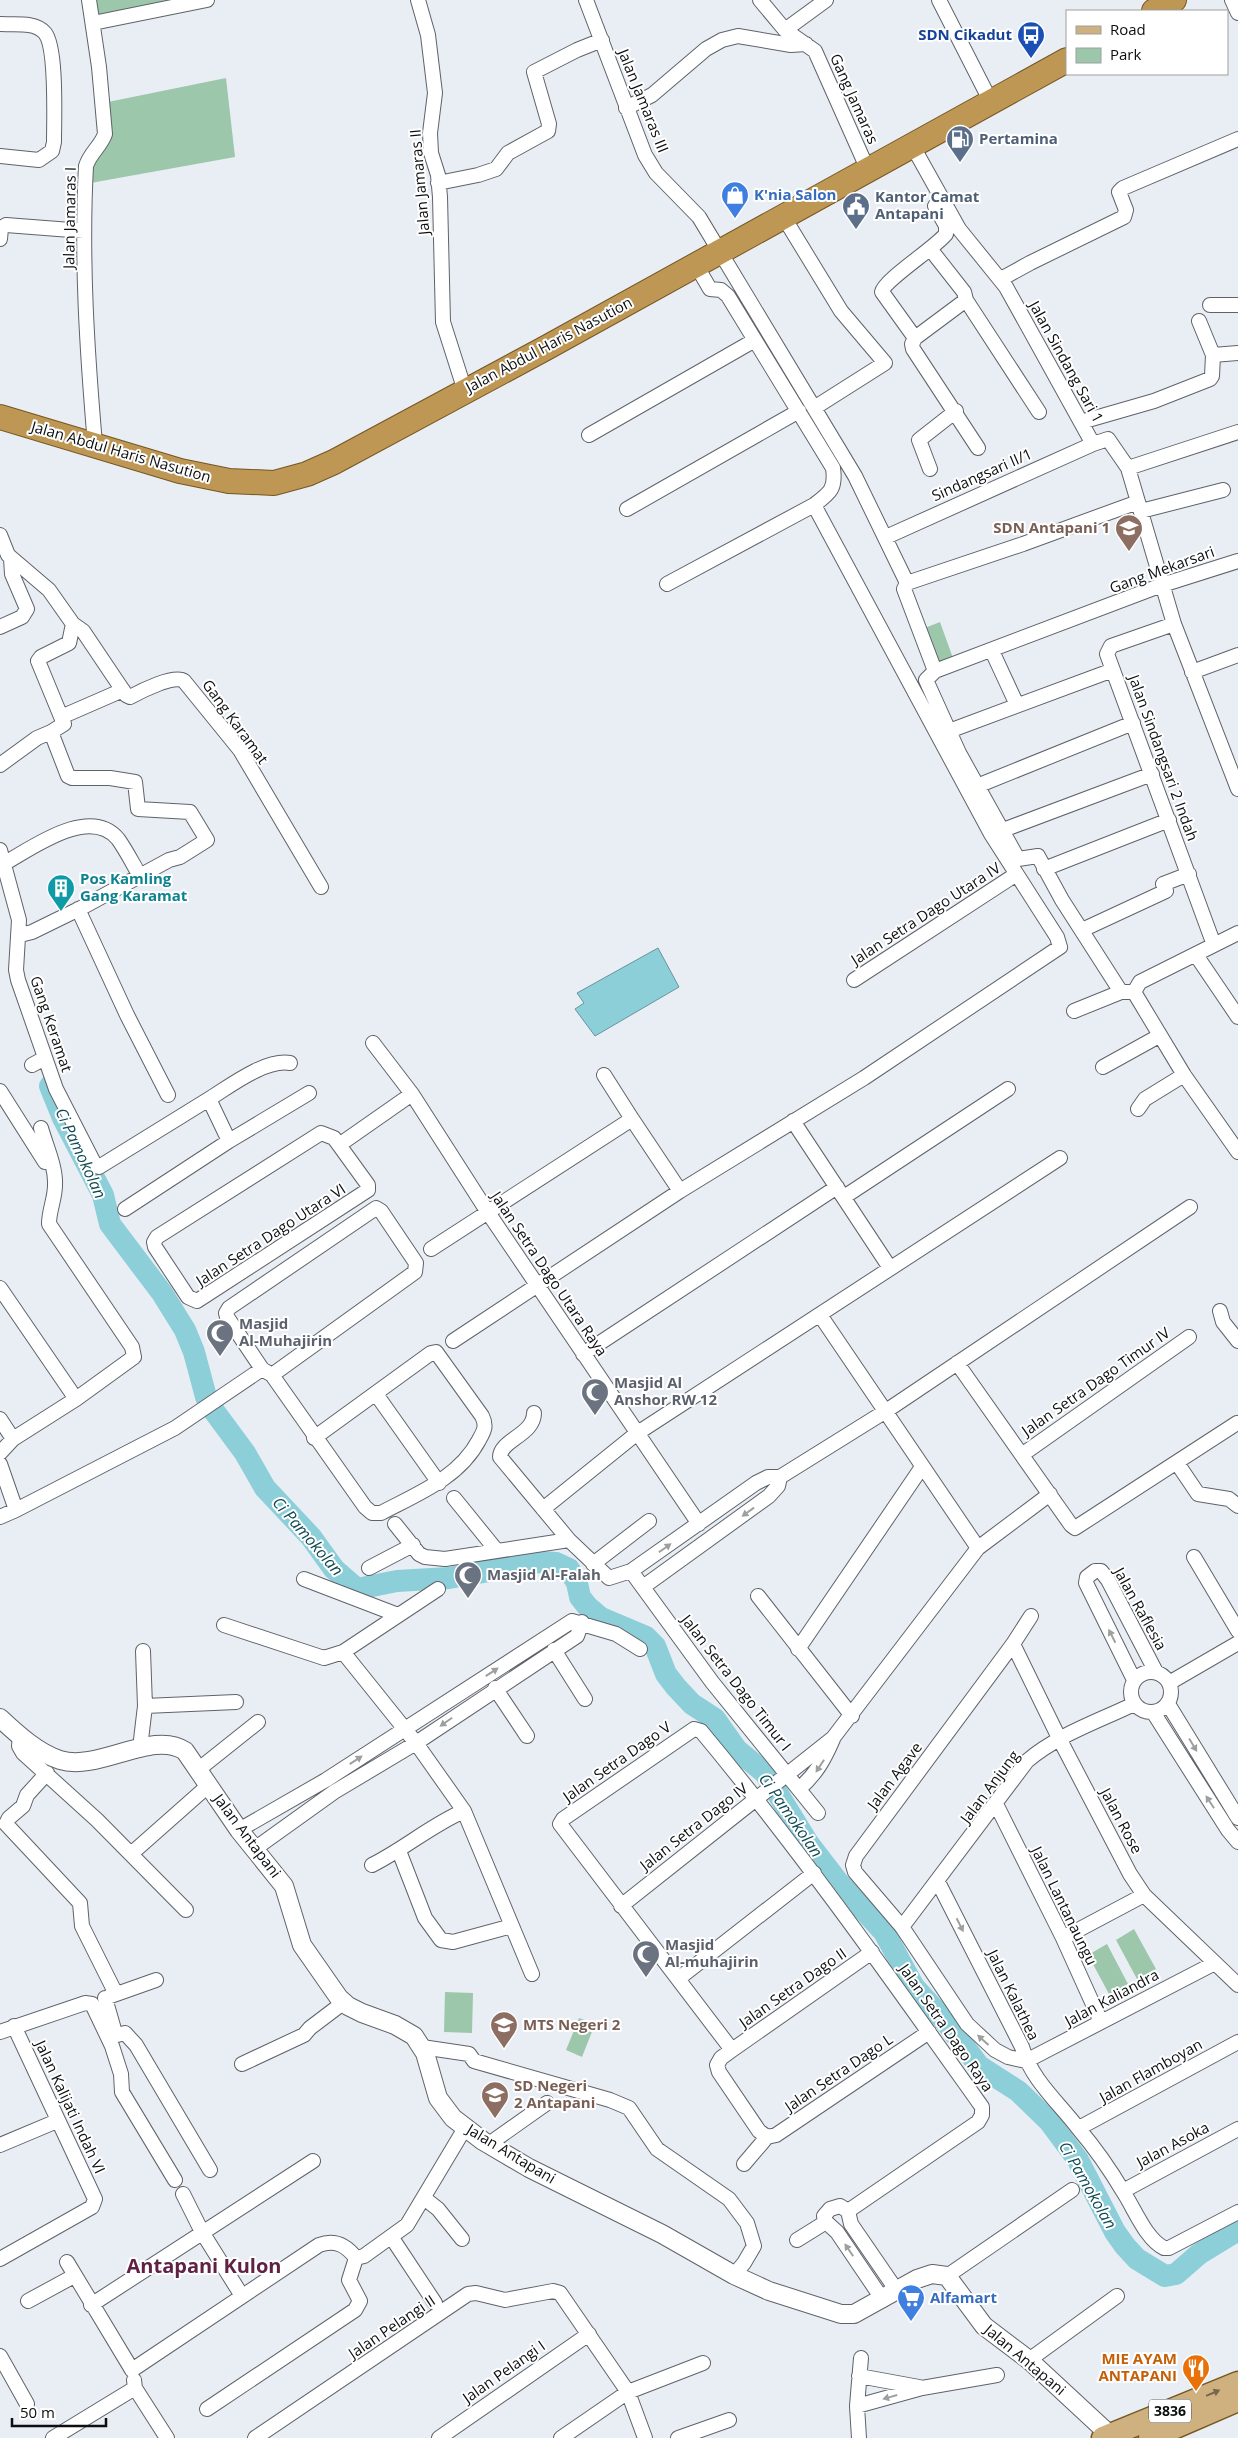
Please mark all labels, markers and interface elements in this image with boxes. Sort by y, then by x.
legend [1066,10,1228,75]
text: Road [1110,19,1146,39]
bus stop icon: SDN Cikadut [1016,20,1046,59]
place label: SDN Cikadut [918,24,1012,44]
street label: Jalan Jamaras III [613,44,674,155]
text: Park [1110,44,1141,64]
street label: Gang Jamaras [826,50,884,147]
fuel station icon: Pertamina [945,124,975,163]
street label: Jalan Jamaras II [404,128,434,238]
place label: Pertamina [979,128,1058,148]
street label: Jalan Jamaras I [58,167,80,271]
shop icon: K'nia Salon [720,180,750,219]
place label: K'nia Salon [754,184,836,204]
place label: Kantor Camat Antapani [875,186,980,223]
public building icon: Kantor Camat Antapani [841,191,871,230]
street label: Jalan Abdul Haris Nasution [460,292,635,398]
street label: Jalan Sindang Sari 1 [1024,295,1109,426]
street label: Jalan Abdul Haris Nasution [27,415,213,486]
street label: Sindangsari II/1 [928,443,1035,505]
school or university icon: SDN Antapani 1 [1114,513,1144,552]
place label: SDN Antapani 1 [993,517,1110,537]
street label: Gang Mekarsari [1106,541,1217,597]
street label: Jalan Sindangsari 2 Indah [1124,670,1203,844]
street label: Gang Karamat [198,675,273,768]
street label: Jalan Setra Dago Utara IV [845,857,1004,970]
place label: Pos Kamling Gang Karamat [80,868,188,905]
building icon: Pos Kamling Gang Karamat [46,873,76,912]
street label: Gang Keramat [26,973,78,1074]
water label: Ci Pamokolan [50,1104,112,1202]
street label: Jalan Setra Dago Utara VI [190,1178,349,1291]
street label: Jalan Setra Dago Utara Raya [486,1186,613,1360]
place label: Masjid Al-Muhajirin [239,1313,332,1350]
mosque icon: Masjid Al-Muhajirin [205,1318,235,1357]
street label: Jalan Setra Dago Timur IV [1016,1322,1174,1441]
place label: Masjid Al Anshor RW 12 [614,1372,717,1409]
mosque icon: Masjid Al Anshor RW 12 [580,1377,610,1416]
water label: Ci Pamokolan [268,1492,348,1580]
one-way arrow [741,1507,755,1517]
one-way arrow [658,1543,671,1553]
mosque icon: Masjid Al-Falah [453,1560,483,1599]
street label: Jalan Raflesia [1109,1562,1172,1653]
place label: Masjid Al-Falah [487,1564,601,1584]
street label: Jalan Setra Dago Timur I [676,1609,796,1755]
one-way arrow [1108,1629,1116,1643]
one-way arrow [485,1667,499,1677]
street label: Jalan Setra Dago V [557,1716,674,1807]
one-way arrow [440,1717,453,1727]
street label: Jalan Agave [861,1738,926,1815]
one-way arrow [1188,1739,1197,1752]
street label: Jalan Anjung [954,1746,1023,1829]
one-way arrow [349,1756,362,1765]
one-way arrow [815,1759,825,1773]
water label: Ci Pamokolan [754,1769,828,1861]
street label: Jalan Setra Dago IV [634,1778,751,1876]
street label: Jalan Rose [1095,1783,1147,1857]
street label: Jalan Antapani [208,1788,286,1882]
one-way arrow [1205,1795,1215,1808]
street label: Jalan Lantanaungu [1027,1841,1102,1968]
one-way arrow [956,1918,964,1933]
place label: Masjid Al-muhajirin [665,1934,759,1971]
mosque icon: Masjid Al-muhajirin [631,1939,661,1978]
street label: Jalan Setra Dago II [733,1943,850,2033]
street label: Jalan Kalathea [982,1944,1044,2043]
street label: Jalan Setra Dago Raya [894,1958,999,2095]
street label: Jalan Kaliandra [1059,1964,1162,2031]
school or university icon: MTS Negeri 2 [489,2010,519,2049]
place label: MTS Negeri 2 [523,2014,621,2034]
street label: Jalan Setra Dago L [779,2029,896,2117]
street label: Jalan Flamboyan [1094,2034,1205,2108]
street label: Jalan Kalijati Indah VI [30,2035,111,2176]
one-way arrow [977,2035,990,2046]
place label: SD Negeri 2 Antapani [514,2075,595,2112]
school or university icon: SD Negeri 2 Antapani [480,2080,510,2119]
street label: Jalan Asoka [1131,2117,1212,2173]
street label: Jalan Antapani [462,2118,560,2188]
water label: Ci Pamokolan [1054,2137,1122,2233]
one-way arrow [844,2243,854,2257]
district label: Antapani Kulon [127,2252,281,2279]
supermarket icon: Alfamart [896,2283,926,2322]
place label: Alfamart [930,2287,997,2307]
street label: Jalan Pelangi II [343,2290,439,2364]
street label: Jalan Antapani [979,2318,1071,2399]
street label: Jalan Pelangi I [457,2335,549,2408]
place label: MIE AYAM ANTAPANI [1098,2348,1177,2385]
restaurant icon: MIE AYAM ANTAPANI [1181,2353,1211,2392]
one-way arrow [1206,2389,1220,2397]
one-way arrow [882,2393,897,2401]
scale bar [12,2396,106,2428]
road number: 3836 [1149,2400,1191,2422]
text: 50 m [20,2402,55,2422]

